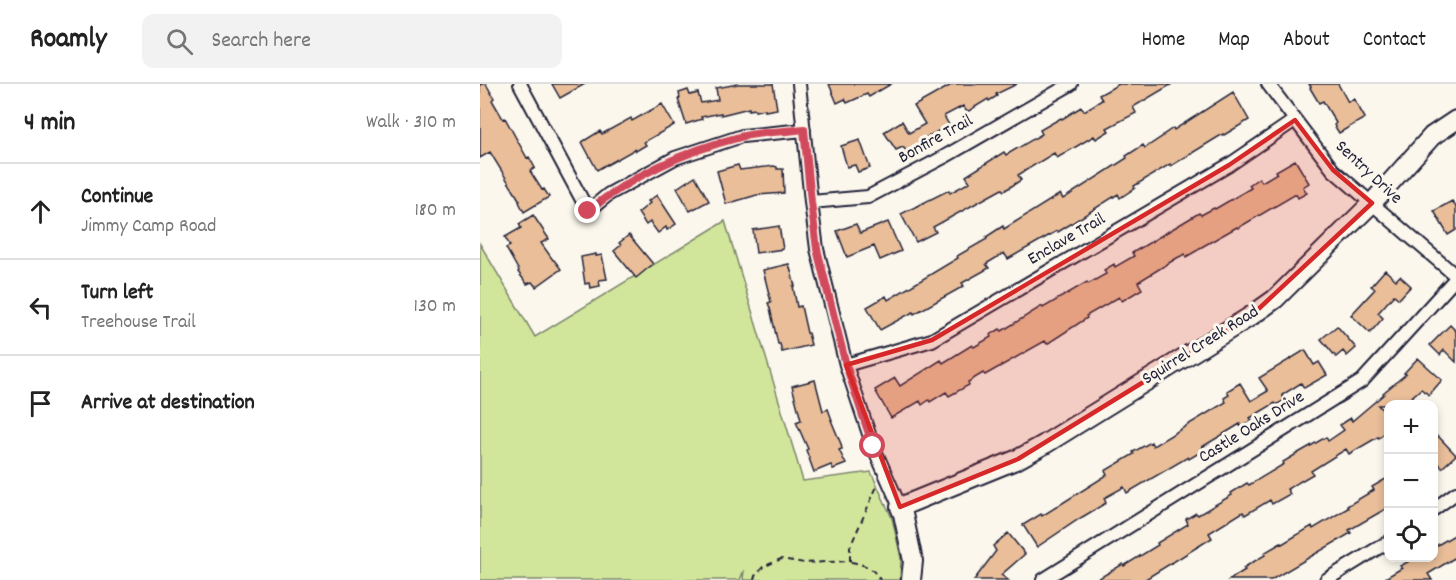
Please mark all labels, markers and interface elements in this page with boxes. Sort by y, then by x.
search box [142,14,562,68]
text: Roamly [30,21,106,61]
icon: search [163,25,196,58]
text: Search here [211,26,311,57]
text: Home [1141,26,1185,56]
text: Map [1218,26,1250,56]
text: About [1283,26,1330,56]
text: Contact [1363,26,1426,56]
text: 4 min [24,105,75,142]
text: Walk · 310 m [366,109,456,137]
street label: Bonfire Trail [894,109,978,171]
street label: Sentry Drive [1329,135,1407,211]
text: Continue [81,182,153,213]
icon: ahead [24,195,57,228]
text: 180 m [414,197,456,225]
route end [574,197,600,223]
street label: Enclave Trail [1024,207,1111,272]
text: Jimmy Camp Road [81,213,216,241]
text: Turn left [81,278,153,309]
icon: left [24,291,57,324]
text: 130 m [414,293,456,321]
street label: Squirrel Creek Road [1138,300,1264,392]
text: Treehouse Trail [81,309,196,337]
street label: Castle Oaks Drive [1194,385,1310,471]
icon: arrive [24,387,57,420]
text: Arrive at destination [81,388,255,419]
map controls [1384,400,1438,562]
button: + [1384,400,1438,454]
route start [859,432,885,458]
button: − [1384,454,1438,508]
button: locate [1384,508,1438,562]

